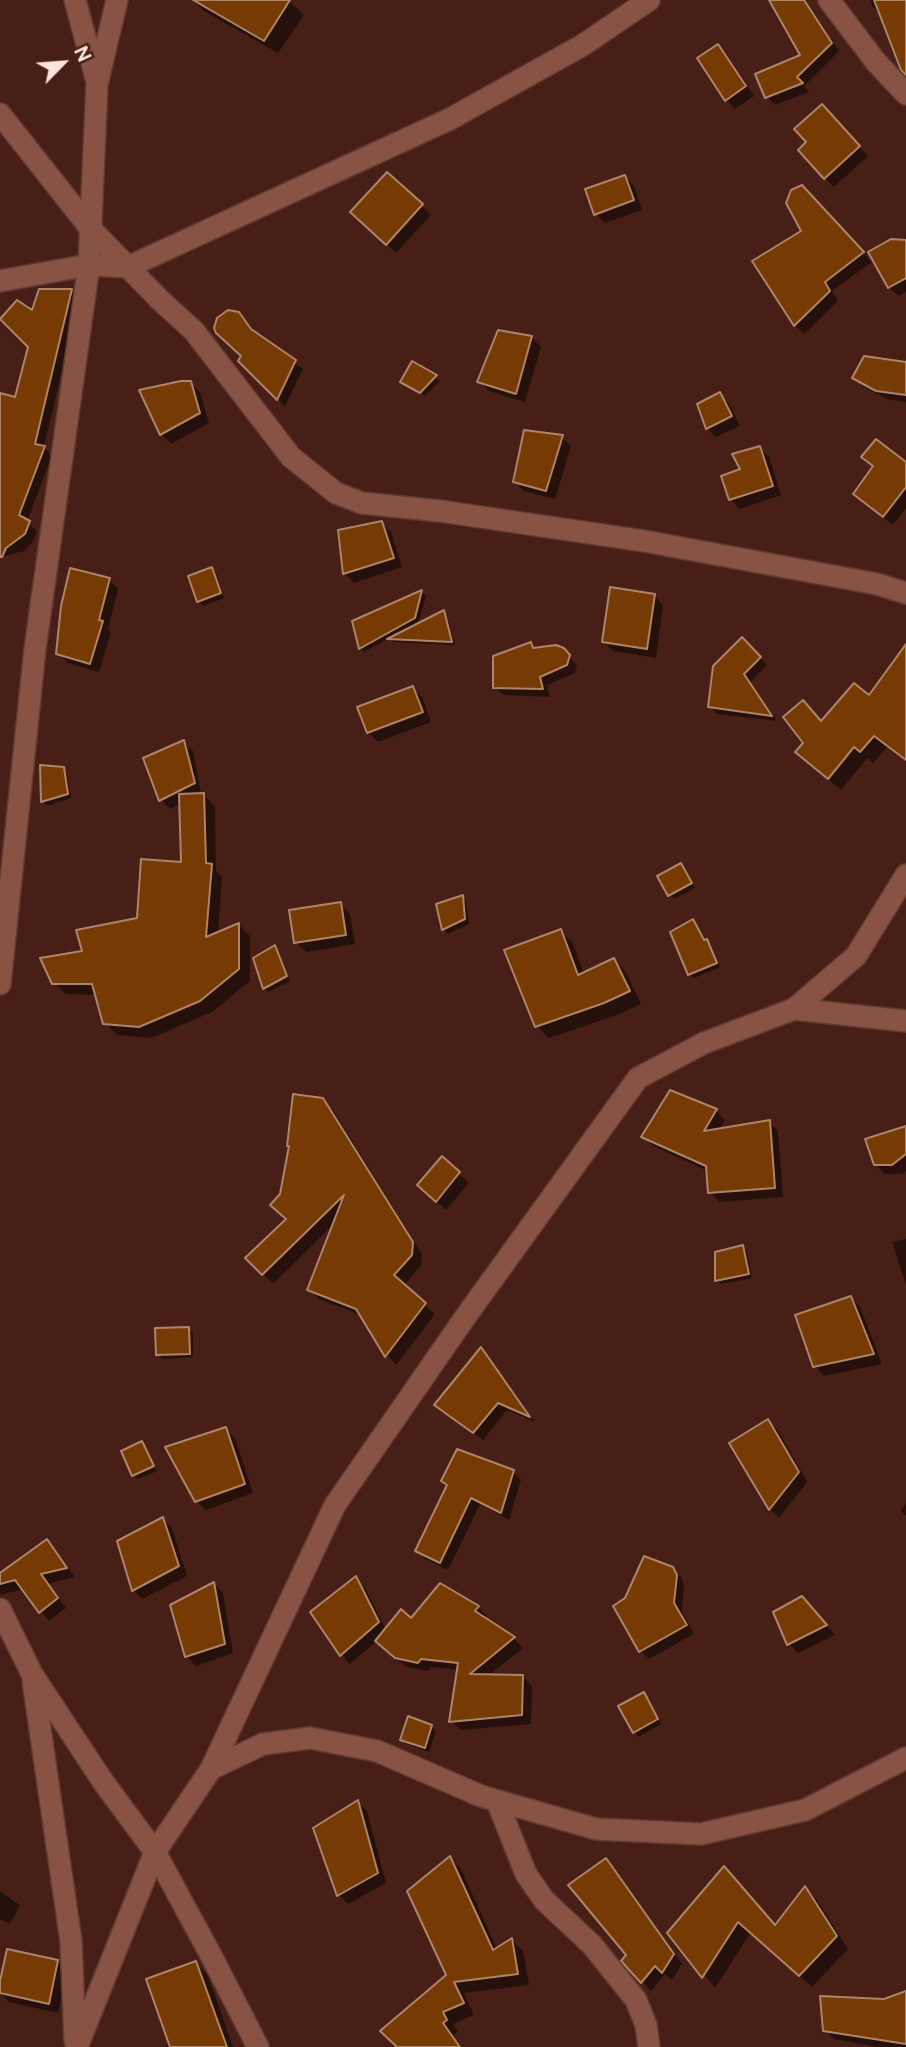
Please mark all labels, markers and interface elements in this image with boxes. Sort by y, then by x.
north arrow [28,28,98,98]
text: N [69,42,96,65]

